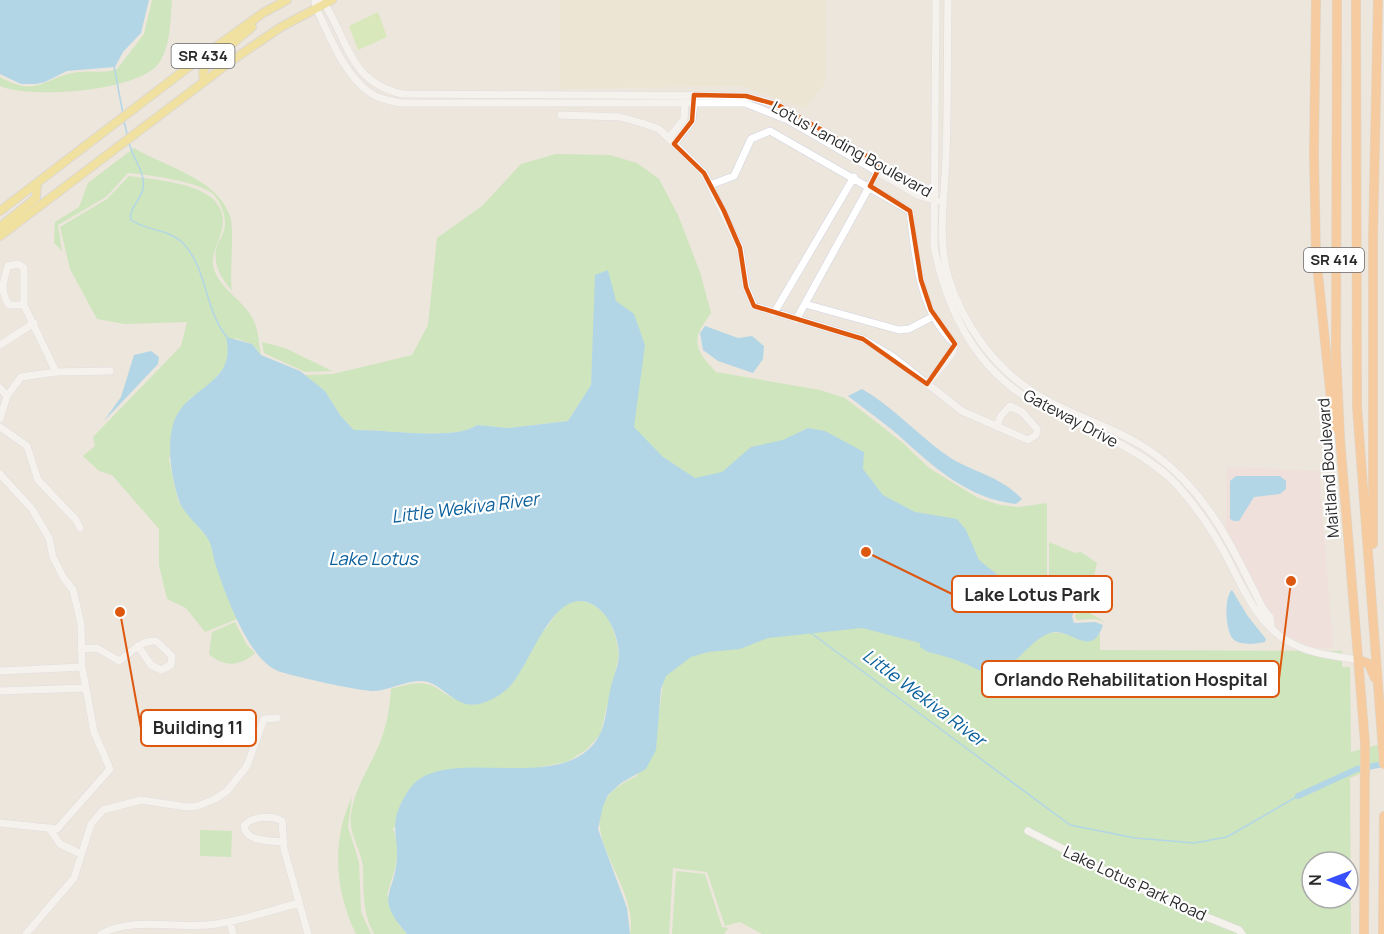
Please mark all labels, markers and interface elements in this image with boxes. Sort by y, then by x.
road number: SR 434 [172,44,234,68]
street label: Lotus Landing Boulevard [768,96,936,202]
road number: SR 414 [1304,248,1364,272]
street label: Gateway Drive [1020,384,1122,452]
street label: Maitland Boulevard [1312,397,1344,539]
water label: Little Wekiva River [390,486,542,528]
water label: Lake Lotus [328,546,419,570]
callout: Lake Lotus Park [952,576,1112,612]
text: Lake Lotus Park [964,582,1101,606]
water label: Little Wekiva River [858,643,993,753]
callout: Orlando Rehabilitation Hospital [982,661,1279,697]
text: Orlando Rehabilitation Hospital [994,667,1268,691]
callout: Building 11 [141,710,256,746]
text: Building 11 [153,715,243,739]
street label: Lake Lotus Park Road [1060,840,1210,926]
north arrow [1300,850,1360,910]
text: N [1304,874,1326,886]

